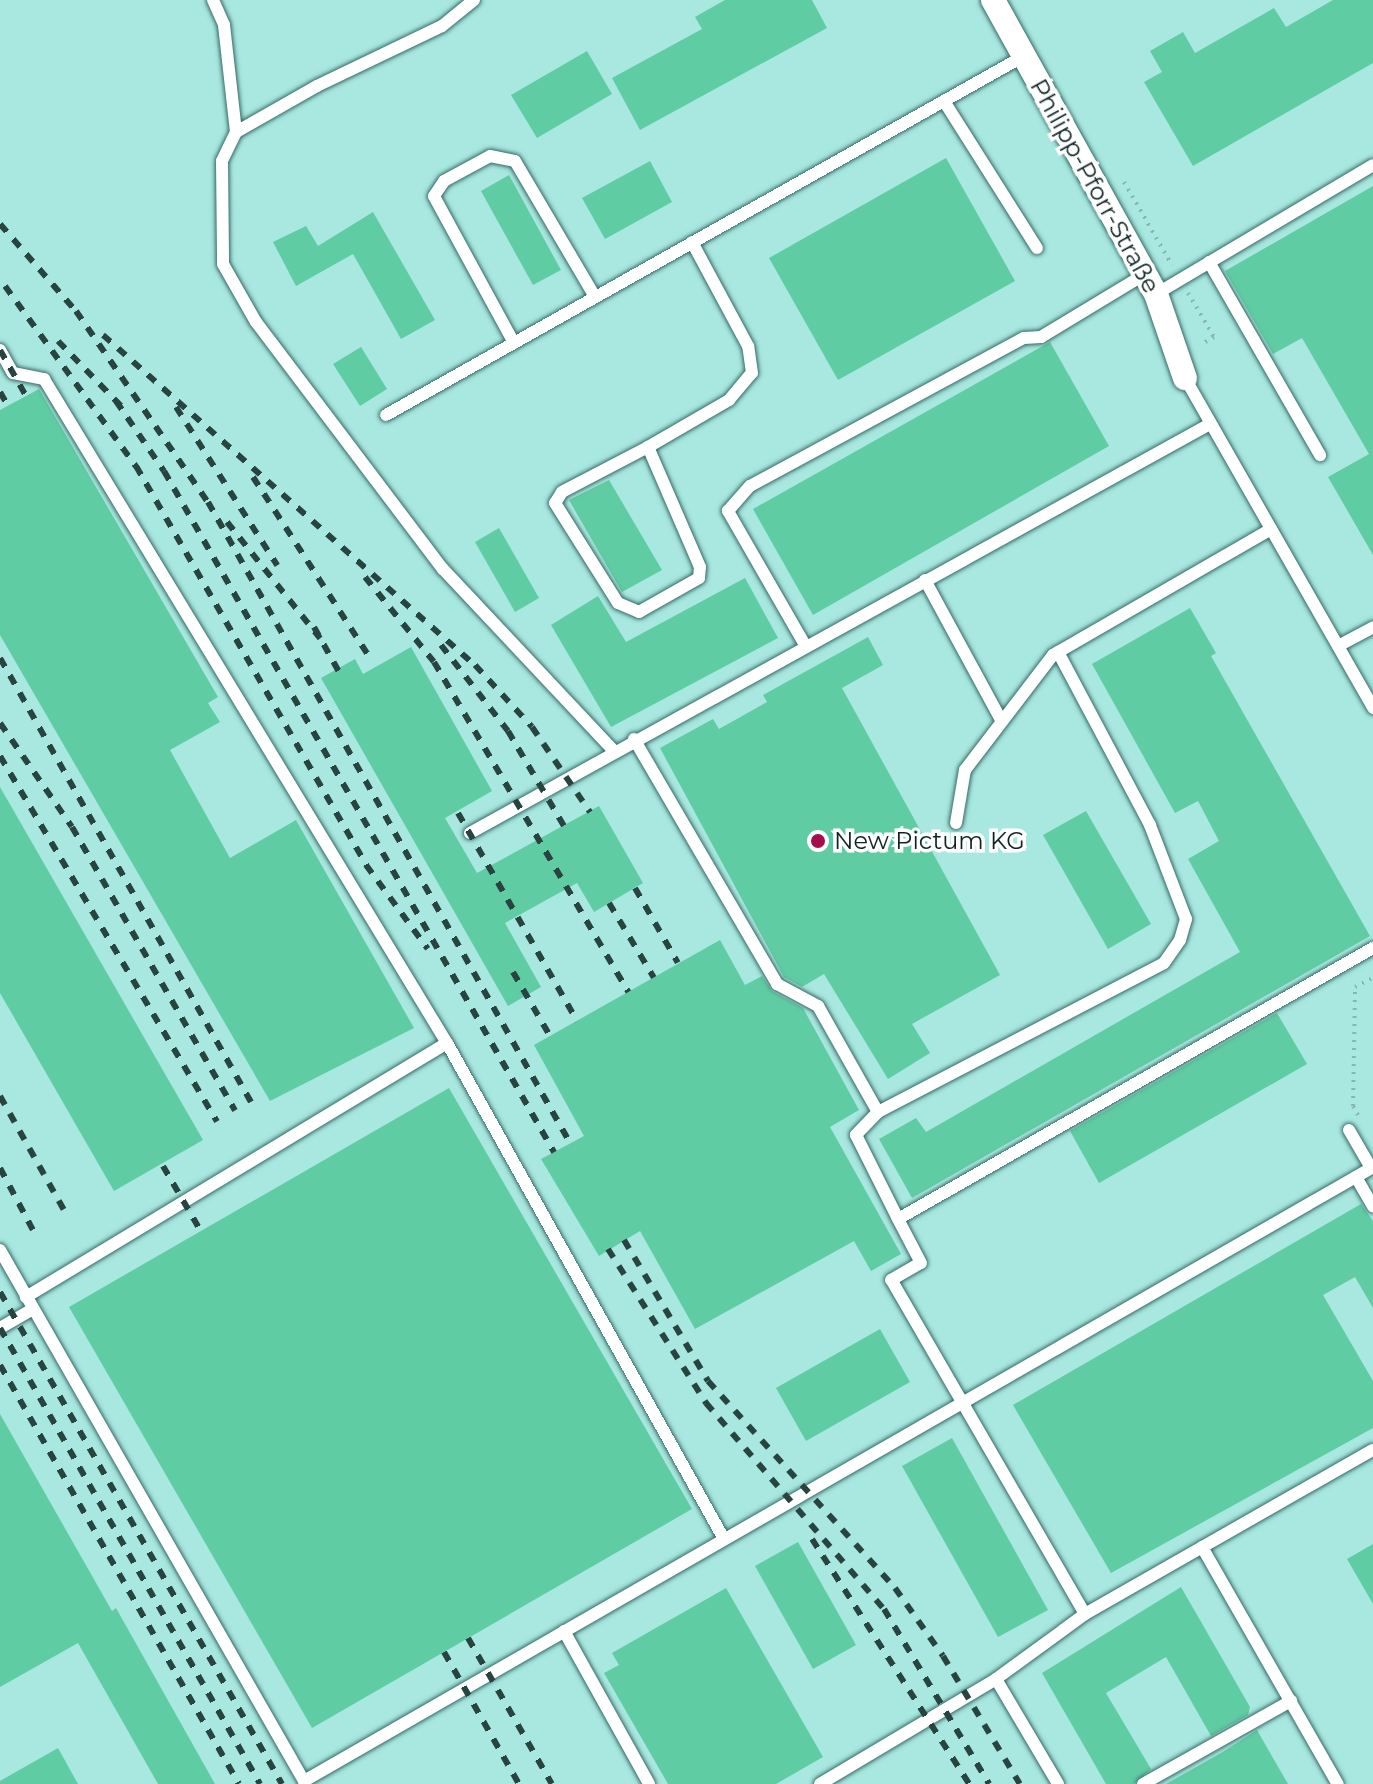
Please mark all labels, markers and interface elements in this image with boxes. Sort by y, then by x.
street label: Philipp-Pforr-Straße [1024,74,1166,298]
place label: New Pictum KG [834,827,1025,855]
marker: New Pictum KG [809,832,827,850]

